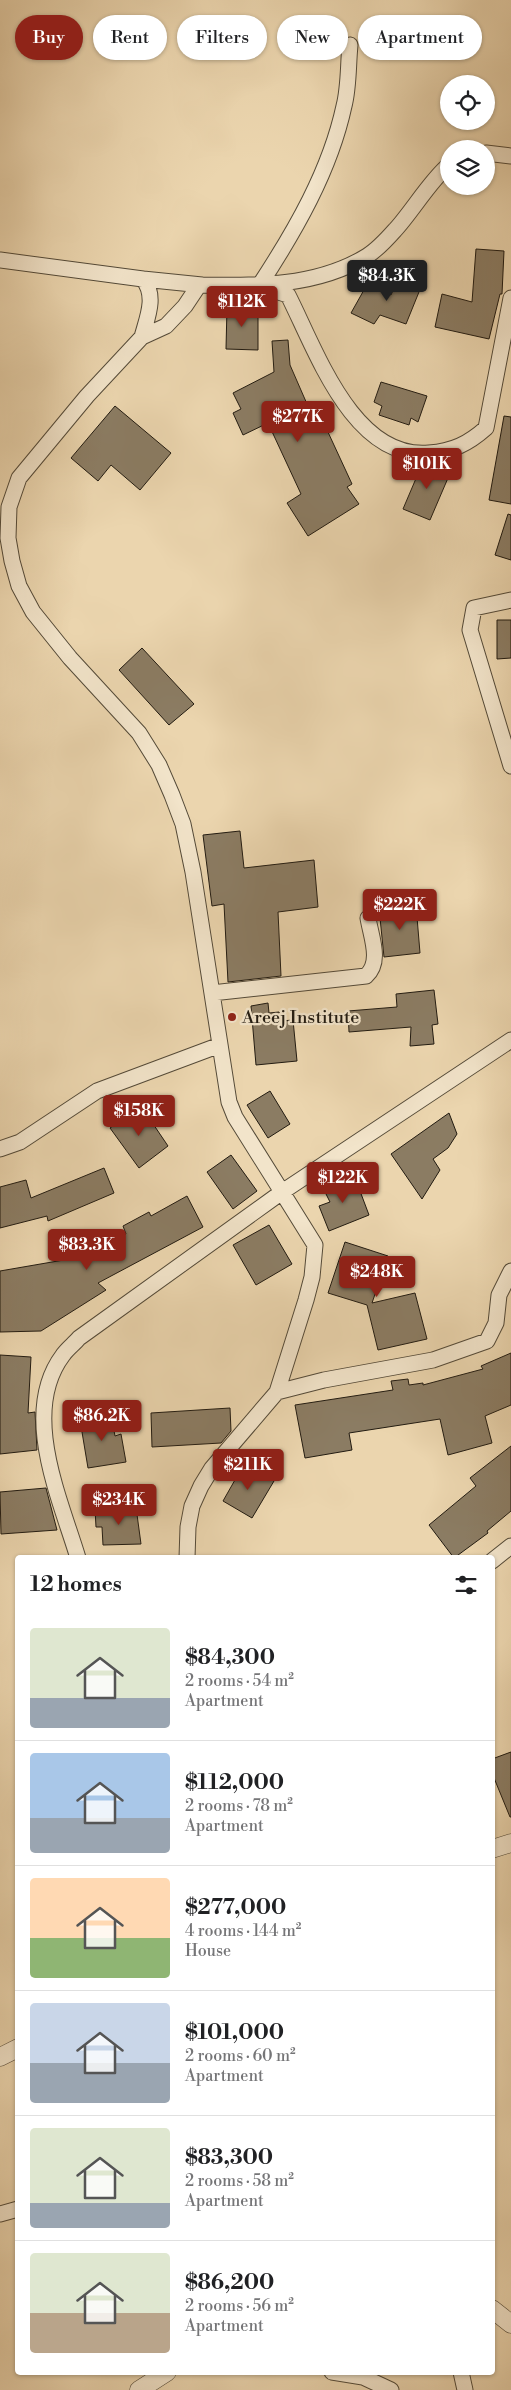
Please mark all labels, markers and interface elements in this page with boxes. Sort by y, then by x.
chip: Buy [15,15,83,60]
chip: Rent [93,15,167,60]
chip: Filters [177,15,267,60]
chip: New [277,15,348,60]
chip: Apartment [358,15,482,60]
map controls [440,75,495,195]
button: locate [440,75,495,130]
button: layers [440,140,495,195]
pin: $84.3K [346,260,428,302]
text: $84.3K [358,266,416,286]
pin: $112K [207,286,277,328]
text: $112K [218,292,266,312]
pin: $277K [263,400,333,443]
text: $277K [272,407,324,427]
pin: $101K [392,448,462,490]
text: $101K [403,454,451,474]
pin: $222K [365,888,435,931]
text: $222K [374,895,426,915]
place label: Areej Institute [241,1006,359,1029]
marker: Areej Institute [226,1011,238,1023]
pin: $158K [104,1094,174,1137]
text: $158K [114,1101,164,1121]
pin: $122K [308,1162,378,1204]
text: $122K [318,1168,368,1188]
pin: $83.3K [46,1228,128,1271]
text: $83.3K [59,1235,115,1255]
pin: $248K [342,1256,412,1298]
text: $248K [350,1262,404,1282]
pin: $86.2K [61,1400,143,1442]
text: $86.2K [73,1406,131,1426]
pin: $211K [213,1448,283,1491]
text: $211K [224,1455,272,1475]
pin: $234K [84,1484,154,1526]
text: $234K [92,1490,146,1510]
icon: filters [452,1571,480,1599]
text: 12 homes [30,1572,122,1598]
text: $84,300 [185,1645,275,1671]
icon: home [70,1648,130,1708]
text: 2 rooms · 54 m² [185,1671,294,1691]
text: Apartment [185,1691,264,1711]
text: $112,000 [185,1770,284,1796]
icon: home [70,1773,130,1833]
text: 2 rooms · 78 m² [185,1796,293,1816]
text: Apartment [185,1816,264,1836]
text: $277,000 [185,1895,286,1921]
icon: home [70,1898,130,1958]
text: 4 rooms · 144 m² [185,1921,301,1941]
text: House [185,1941,231,1961]
text: $101,000 [185,2020,284,2046]
icon: home [70,2023,130,2083]
text: 2 rooms · 60 m² [185,2046,296,2066]
text: Apartment [185,2066,264,2086]
text: $83,300 [185,2145,273,2171]
icon: home [70,2148,130,2208]
text: 2 rooms · 58 m² [185,2171,294,2191]
text: Apartment [185,2191,264,2211]
text: $86,200 [185,2270,274,2296]
icon: home [70,2273,130,2333]
text: 2 rooms · 56 m² [185,2296,294,2316]
text: Apartment [185,2316,264,2336]

